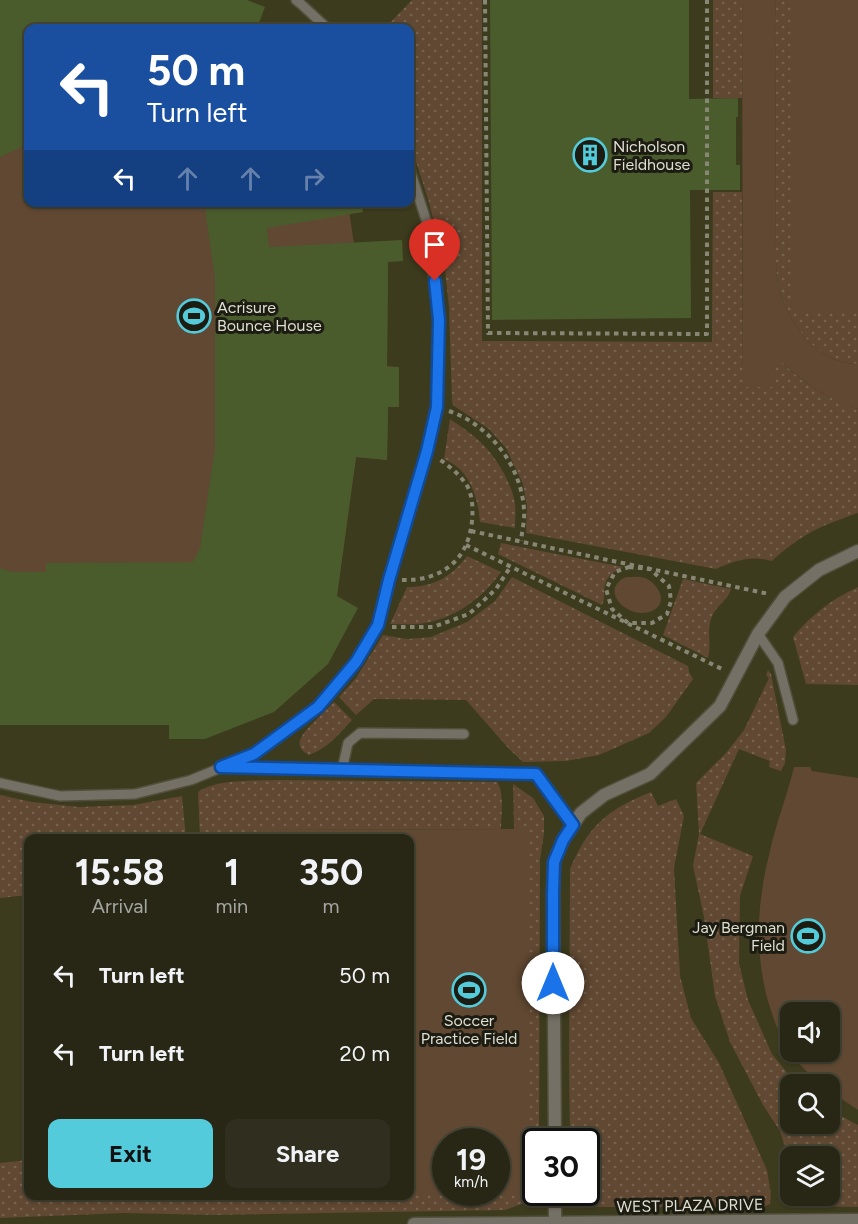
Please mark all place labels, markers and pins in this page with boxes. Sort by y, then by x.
building icon: Nicholson Fieldhouse [572,137,608,173]
place label: Nicholson Fieldhouse [613,137,691,174]
pin [409,219,460,281]
sports icon: Acrisure Bounce House [176,298,212,334]
place label: Acrisure Bounce House [217,298,322,335]
place label: Jay Bergman Field [692,918,785,955]
sports icon: Jay Bergman Field [790,918,826,954]
sports icon: Soccer Practice Field [451,972,487,1008]
place label: Soccer Practice Field [421,1011,517,1048]

